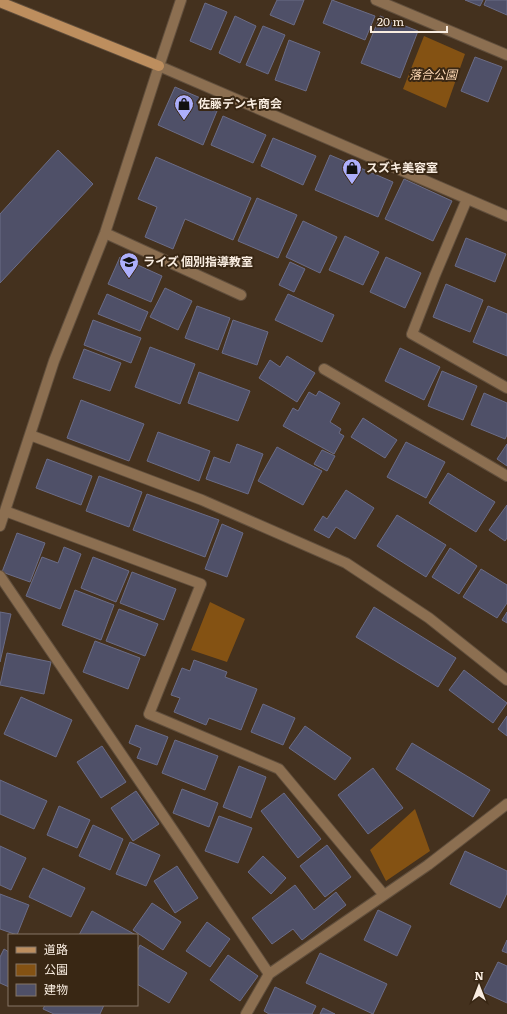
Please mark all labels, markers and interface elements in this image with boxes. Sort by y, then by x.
scale bar [371,8,447,34]
text: 20 m [377,12,404,30]
park label: 落合公園 [409,65,459,83]
shop icon: 佐藤デンキ商会 [173,93,195,121]
place label: 佐藤デンキ商会 [198,94,282,112]
shop icon: スズキ美容室 [341,157,363,185]
place label: スズキ美容室 [366,158,438,176]
school or university icon: ライズ 個別指導教室 [118,251,140,279]
place label: ライズ 個別指導教室 [143,252,253,270]
legend [8,934,138,1006]
text: 道路 [44,940,68,958]
text: 公園 [44,960,68,978]
north arrow [459,966,499,1006]
text: N [474,967,484,983]
text: 建物 [44,980,68,998]

